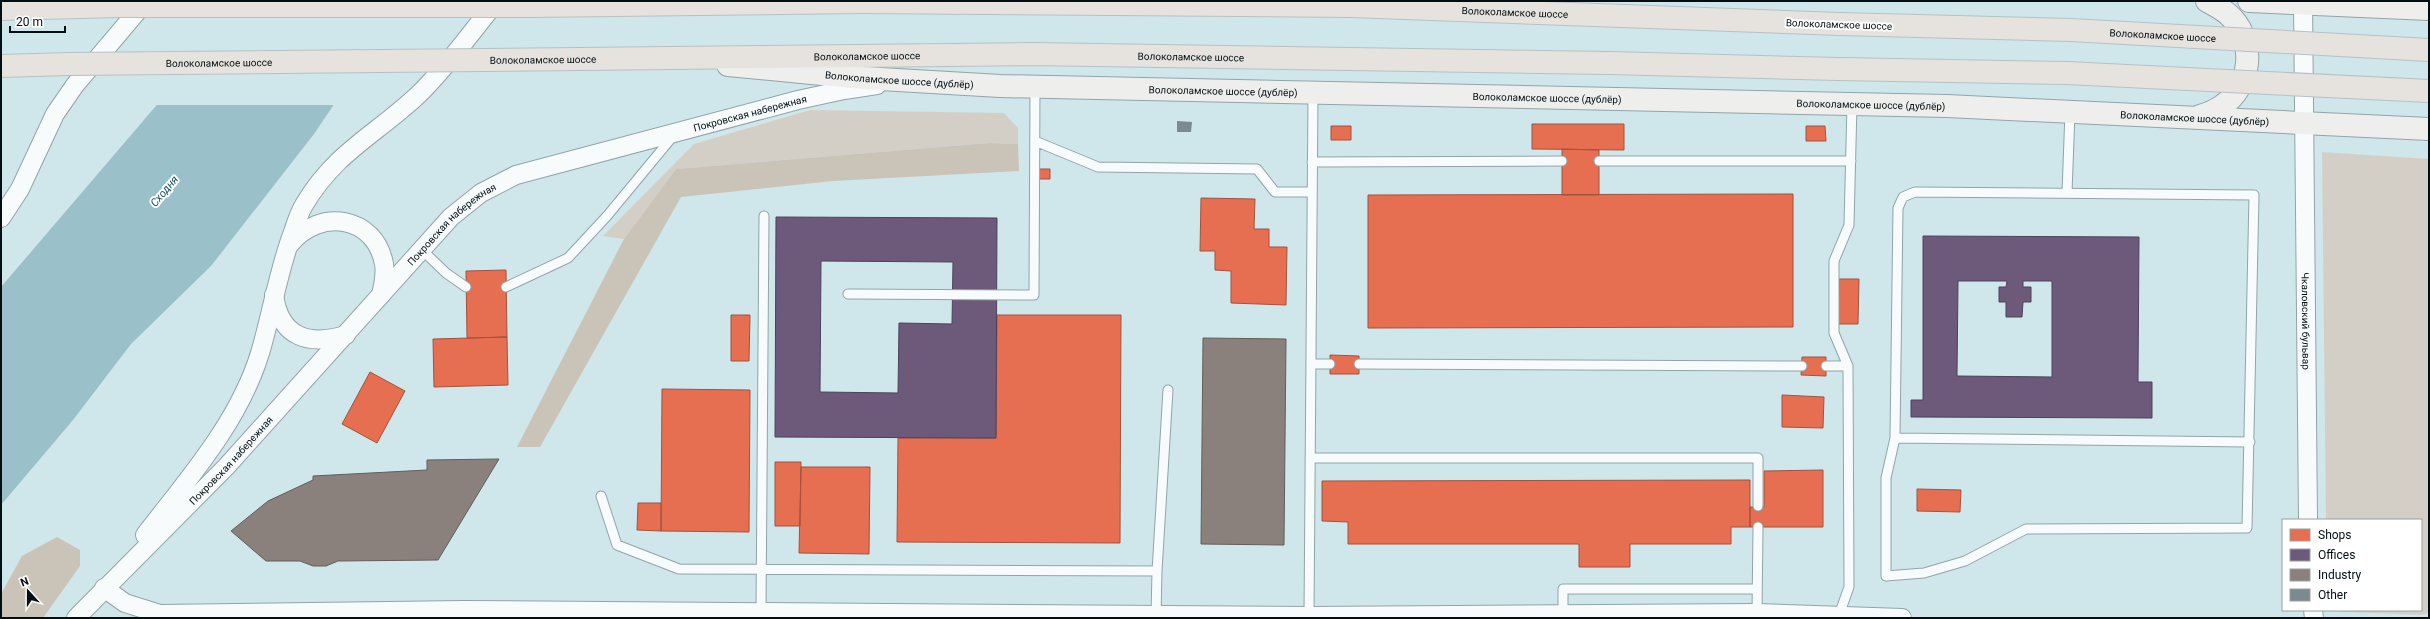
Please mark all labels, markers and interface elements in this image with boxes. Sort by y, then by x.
street label: Волоколамское шоссе [1461,5,1568,20]
scale bar [10,8,65,34]
text: 20 m [16,15,43,29]
street label: Волоколамское шоссе [1786,17,1892,32]
street label: Волоколамское шоссе [2109,27,2216,44]
street label: Волоколамское шоссе [814,50,920,62]
street label: Волоколамское шоссе [1138,51,1244,63]
street label: Волоколамское шоссе [490,54,596,66]
street label: Волоколамское шоссе [166,57,272,69]
street label: Волоколамское шоссе (дублёр) [824,69,974,91]
street label: Волоколамское шоссе (дублёр) [1148,84,1298,99]
street label: Волоколамское шоссе (дублёр) [1472,91,1622,106]
street label: Покровская набережная [692,93,808,134]
street label: Волоколамское шоссе (дублёр) [1796,98,1946,113]
street label: Волоколамское шоссе (дублёр) [2120,109,2269,128]
water label: Сходня [148,173,181,209]
street label: Покровская набережная [405,181,498,268]
street label: Чкаловский бульвар [2300,272,2312,370]
street label: Покровская набережная [187,414,275,507]
legend [2282,519,2422,611]
text: Shops [2318,528,2352,542]
text: Offices [2318,548,2355,562]
text: Industry [2318,568,2362,582]
north arrow [8,571,48,611]
text: N [19,575,31,590]
text: Other [2318,588,2347,602]

